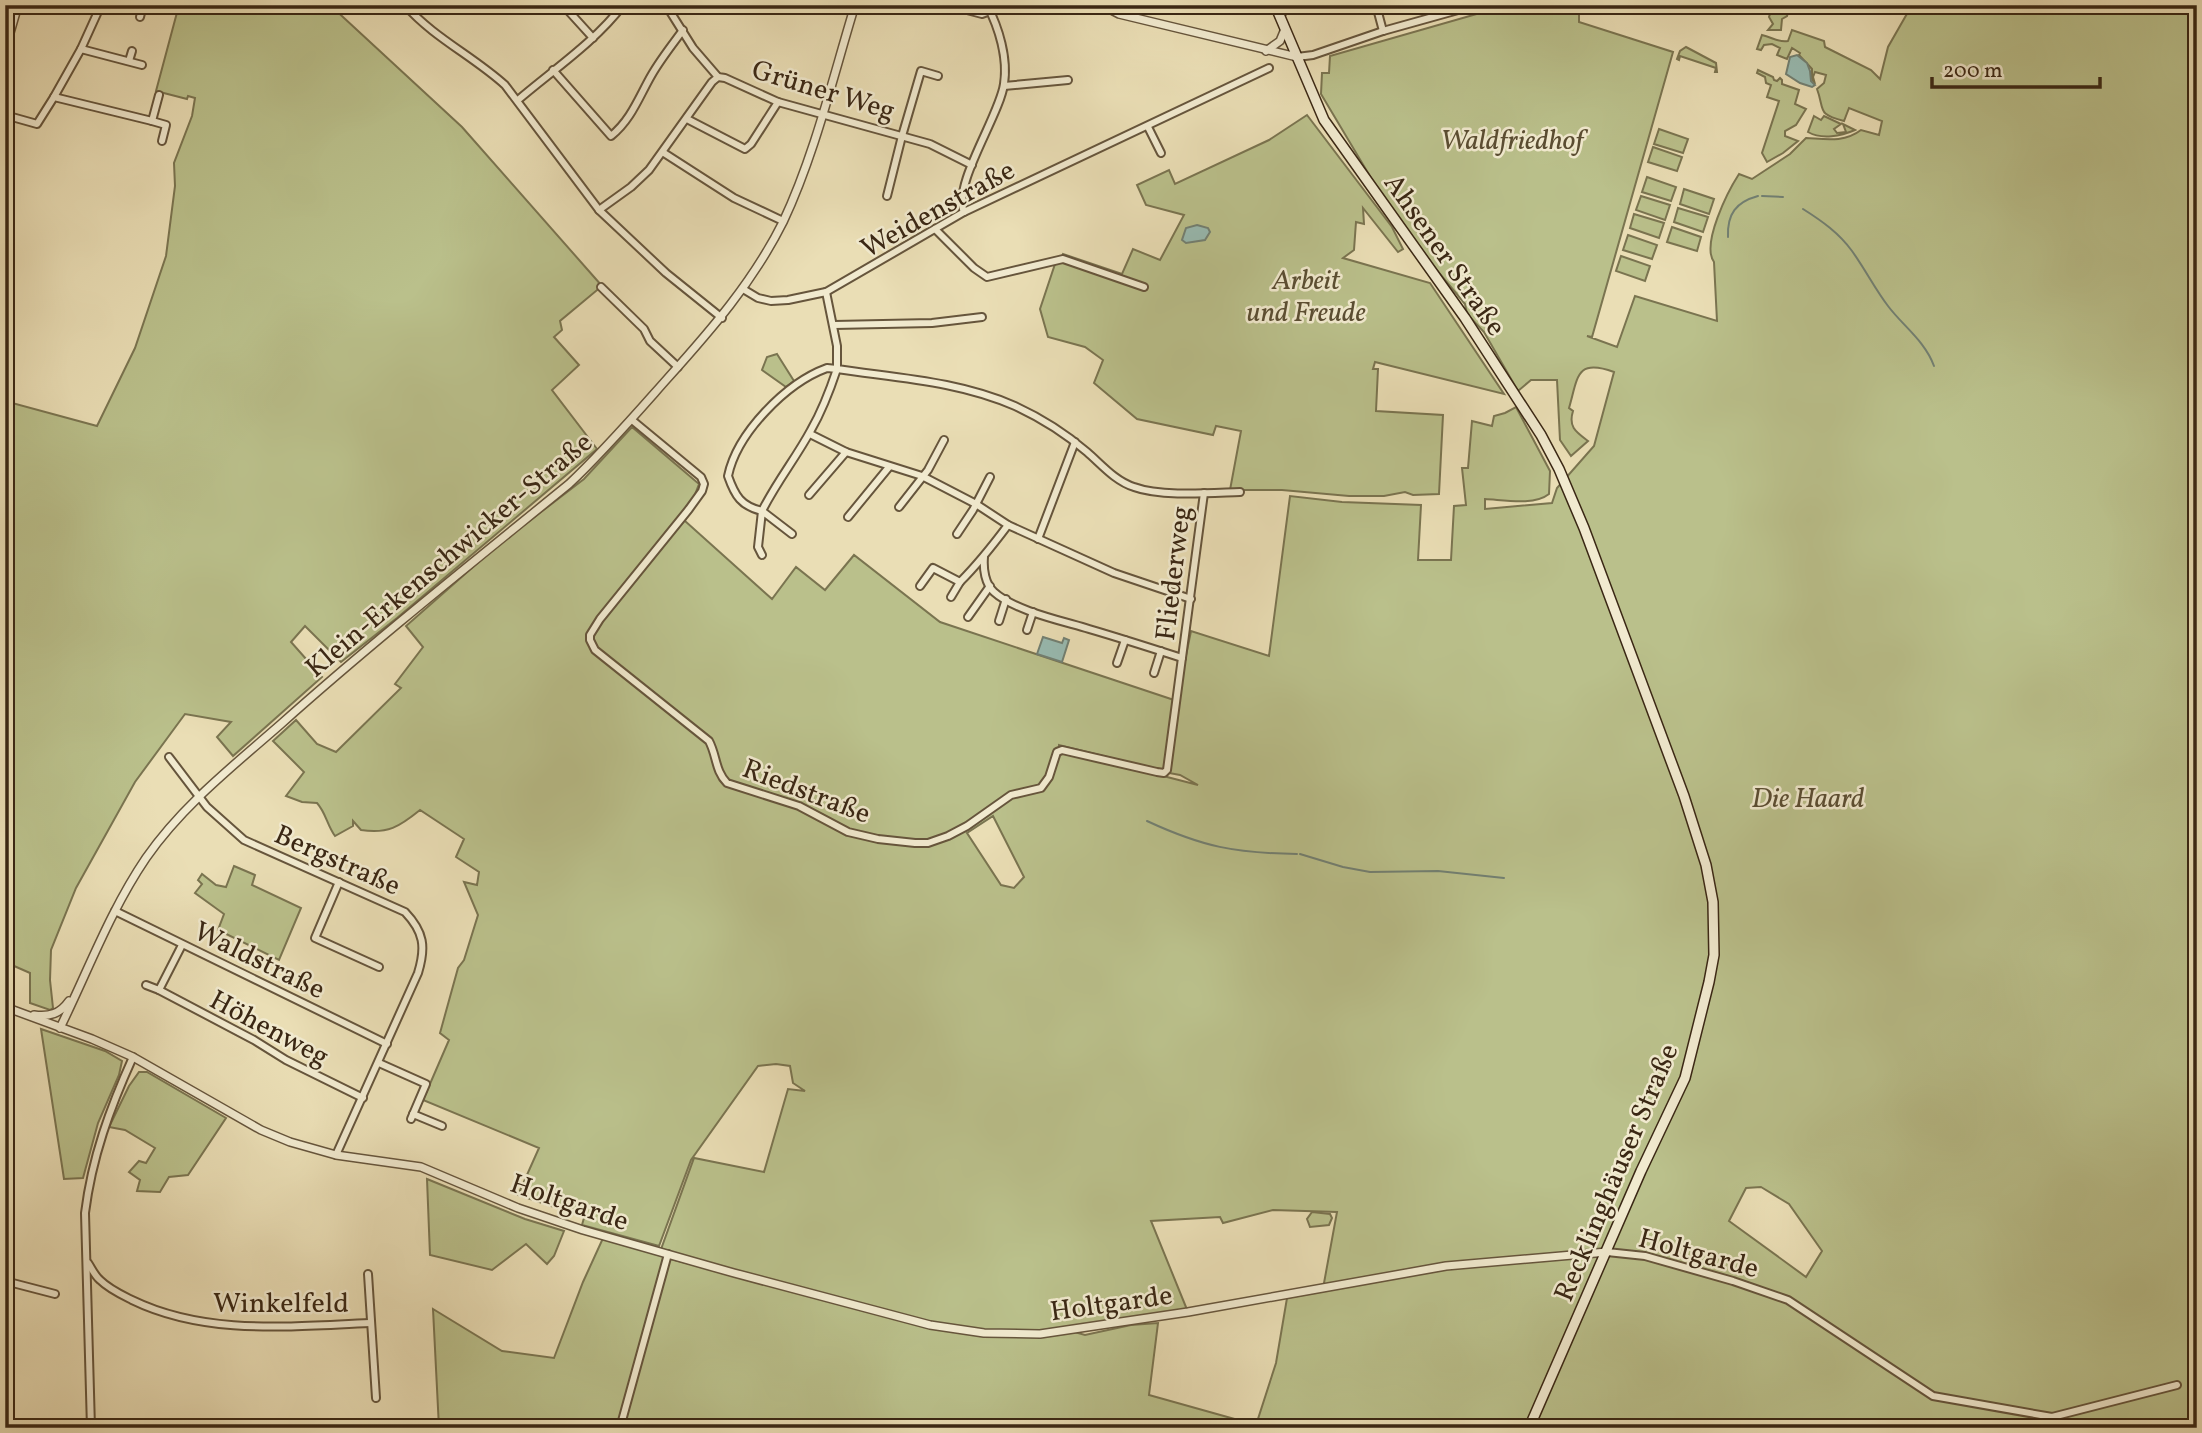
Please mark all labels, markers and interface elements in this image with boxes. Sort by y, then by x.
scale bar [1932,46,2100,90]
street label: Grüner Weg [747,51,900,132]
text: 200 m [1943,57,2003,86]
park label: Waldfriedhof [1440,122,1588,161]
street label: Weidenstraße [854,152,1022,269]
street label: Ahsener Straße [1374,166,1514,344]
park label: Arbeit und Freude [1246,262,1366,333]
street label: Klein-Erkenschwicker-Straße [298,424,602,688]
street label: Fliederweg [1147,504,1202,643]
street label: Riedstraße [736,750,876,835]
park label: Die Haard [1751,780,1865,819]
street label: Bergstraße [268,816,406,906]
street label: Waldstraße [187,913,331,1010]
street label: Höhenweg [202,981,335,1077]
street label: Recklinghäuser Straße [1545,1038,1689,1308]
street label: Holtgarde [505,1165,634,1242]
street label: Holtgarde [1634,1220,1763,1289]
street label: Holtgarde [1048,1277,1175,1332]
street label: Winkelfeld [213,1285,349,1324]

